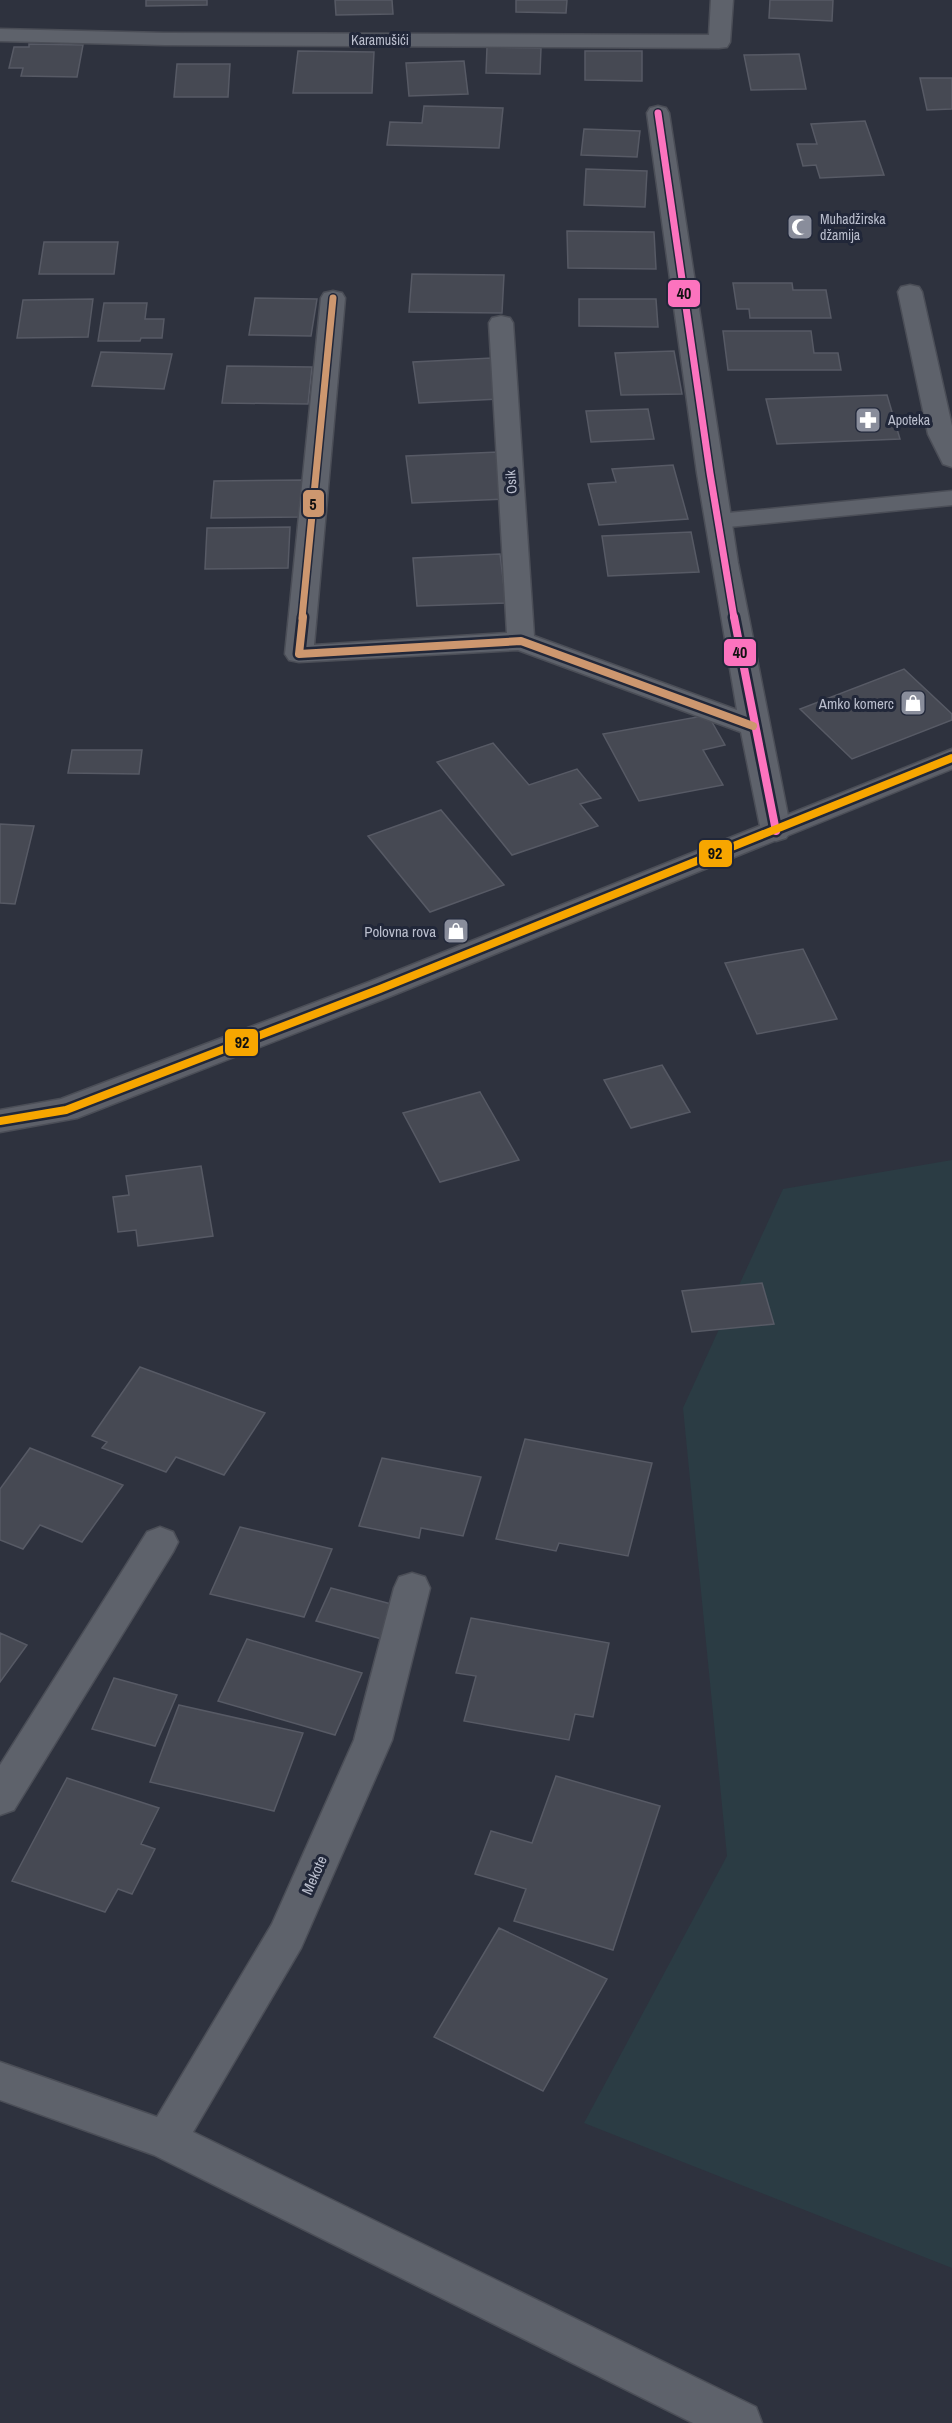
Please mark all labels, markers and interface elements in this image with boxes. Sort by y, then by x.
street label: Karamušići [351,31,409,49]
place label: Muhadžirska džamija [820,210,886,244]
mosque icon: Muhadžirska džamija [785,212,815,242]
line badge: 40 [667,279,701,308]
text: 40 [677,282,691,304]
pharmacy icon: Apoteka [853,405,883,435]
place label: Apoteka [887,411,931,429]
street label: Osik [501,469,521,494]
line badge: 5 [302,489,325,518]
text: 5 [309,493,317,515]
line badge: 40 [723,638,757,667]
text: 40 [733,641,747,663]
shop icon: Amko komerc [898,688,928,718]
place label: Amko komerc [818,693,894,714]
line badge: 92 [698,839,733,868]
text: 92 [708,842,722,864]
shop icon: Polovna rova [441,916,471,946]
place label: Polovna rova [364,921,436,942]
line badge: 92 [224,1028,259,1057]
text: 92 [235,1031,249,1053]
street label: Mekote [296,1852,332,1898]

